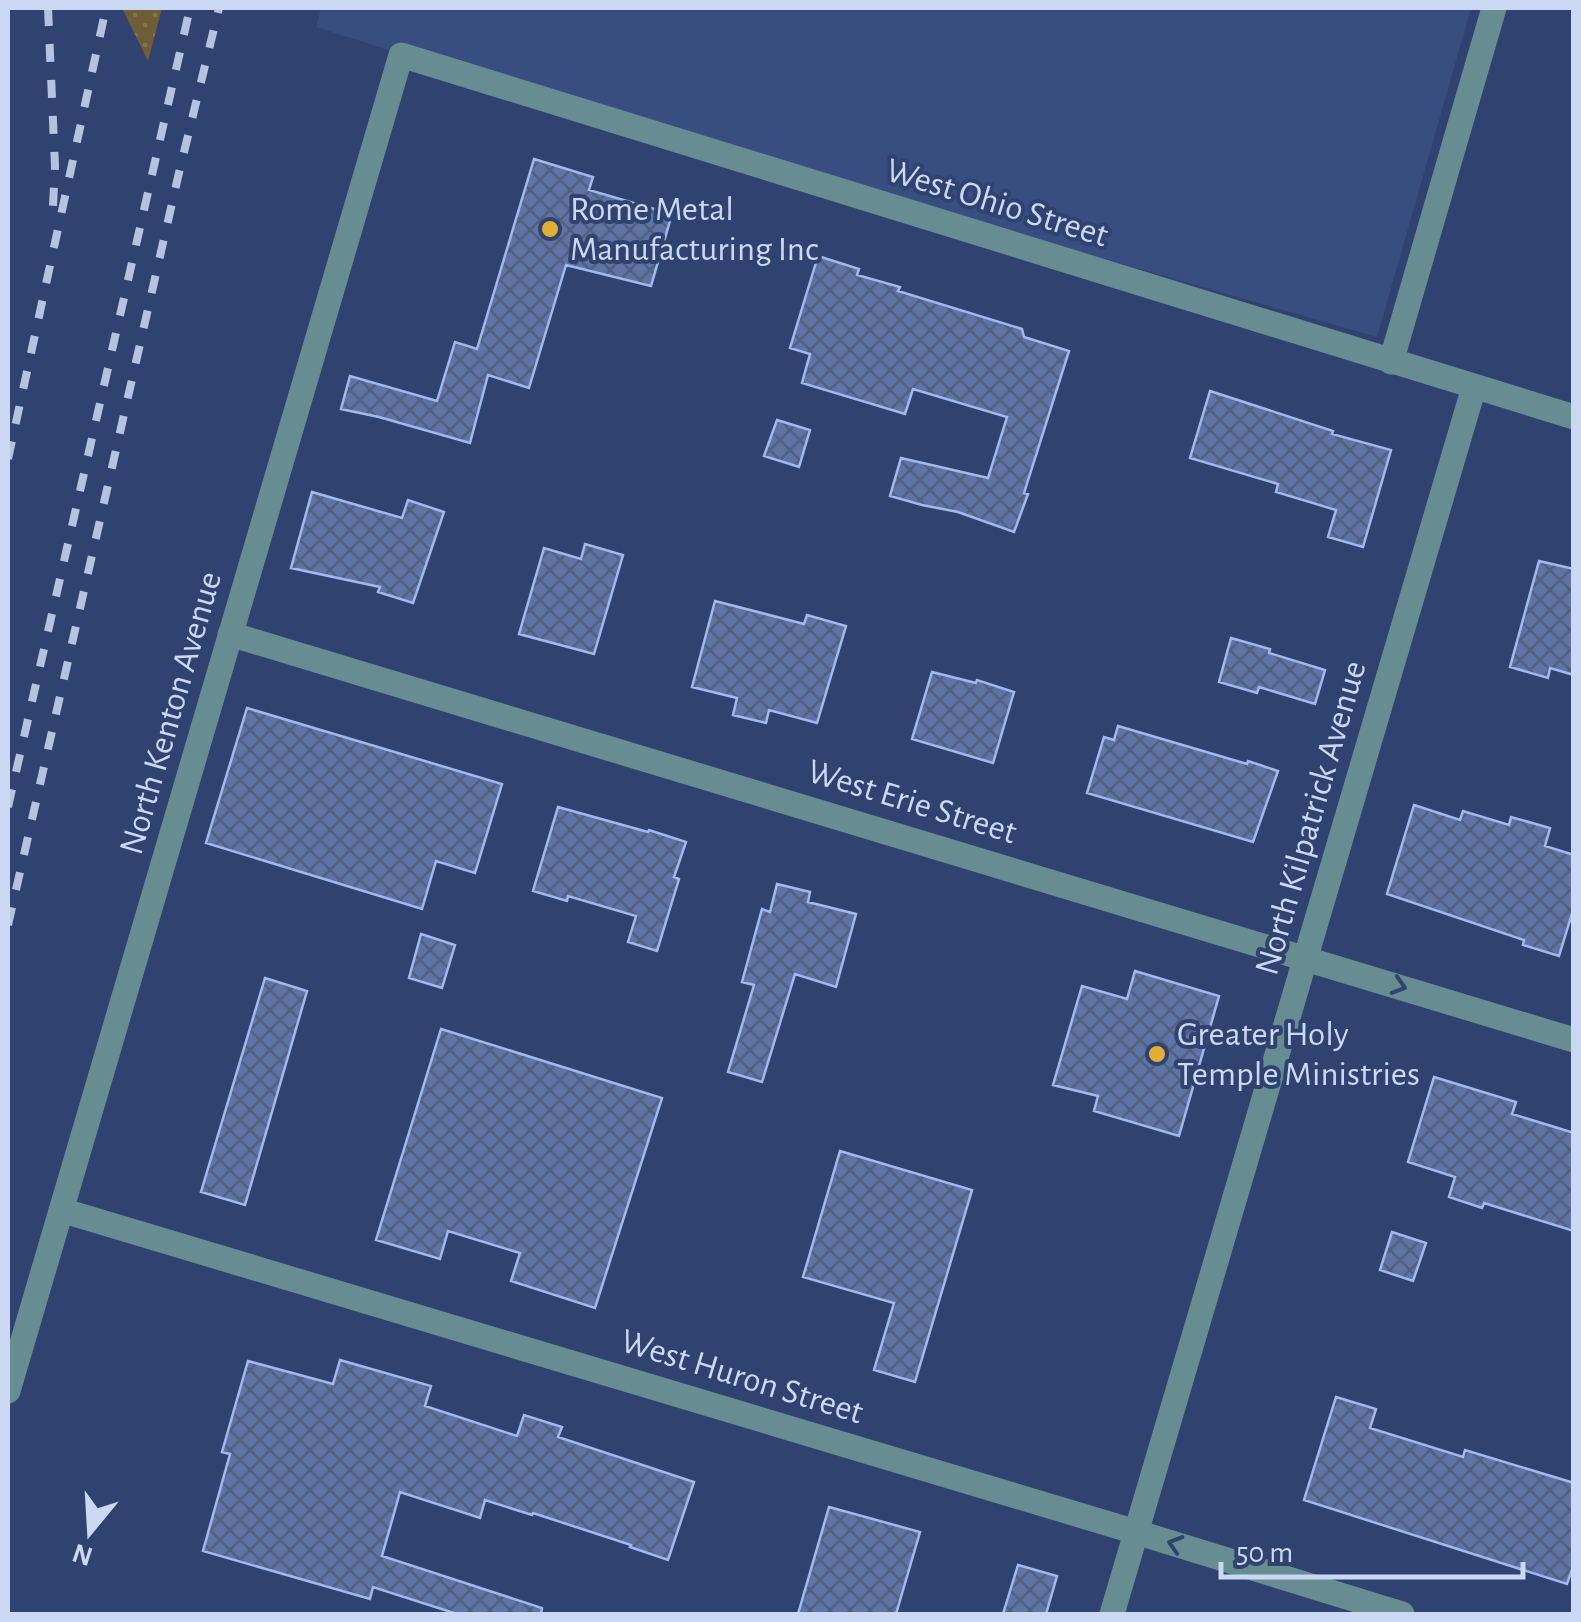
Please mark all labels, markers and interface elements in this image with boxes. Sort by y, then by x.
street label: West Ohio Street [882,153,1112,253]
place label: Rome Metal Manufacturing Inc [570,192,818,267]
marker: Rome Metal Manufacturing Inc [539,218,561,240]
street label: North Kenton Avenue [114,568,228,858]
street label: North Kilpatrick Avenue [1249,657,1373,979]
street label: West Erie Street [803,754,1021,850]
one-way arrow [1390,974,1407,995]
place label: Greater Holy Temple Ministries [1177,1017,1420,1092]
marker: Greater Holy Temple Ministries [1146,1043,1168,1065]
street label: West Huron Street [617,1324,867,1430]
north arrow [40,1482,140,1582]
scale bar [1221,1517,1524,1579]
one-way arrow [1168,1535,1185,1556]
text: N [69,1538,96,1570]
text: 50 m [1236,1538,1293,1568]

